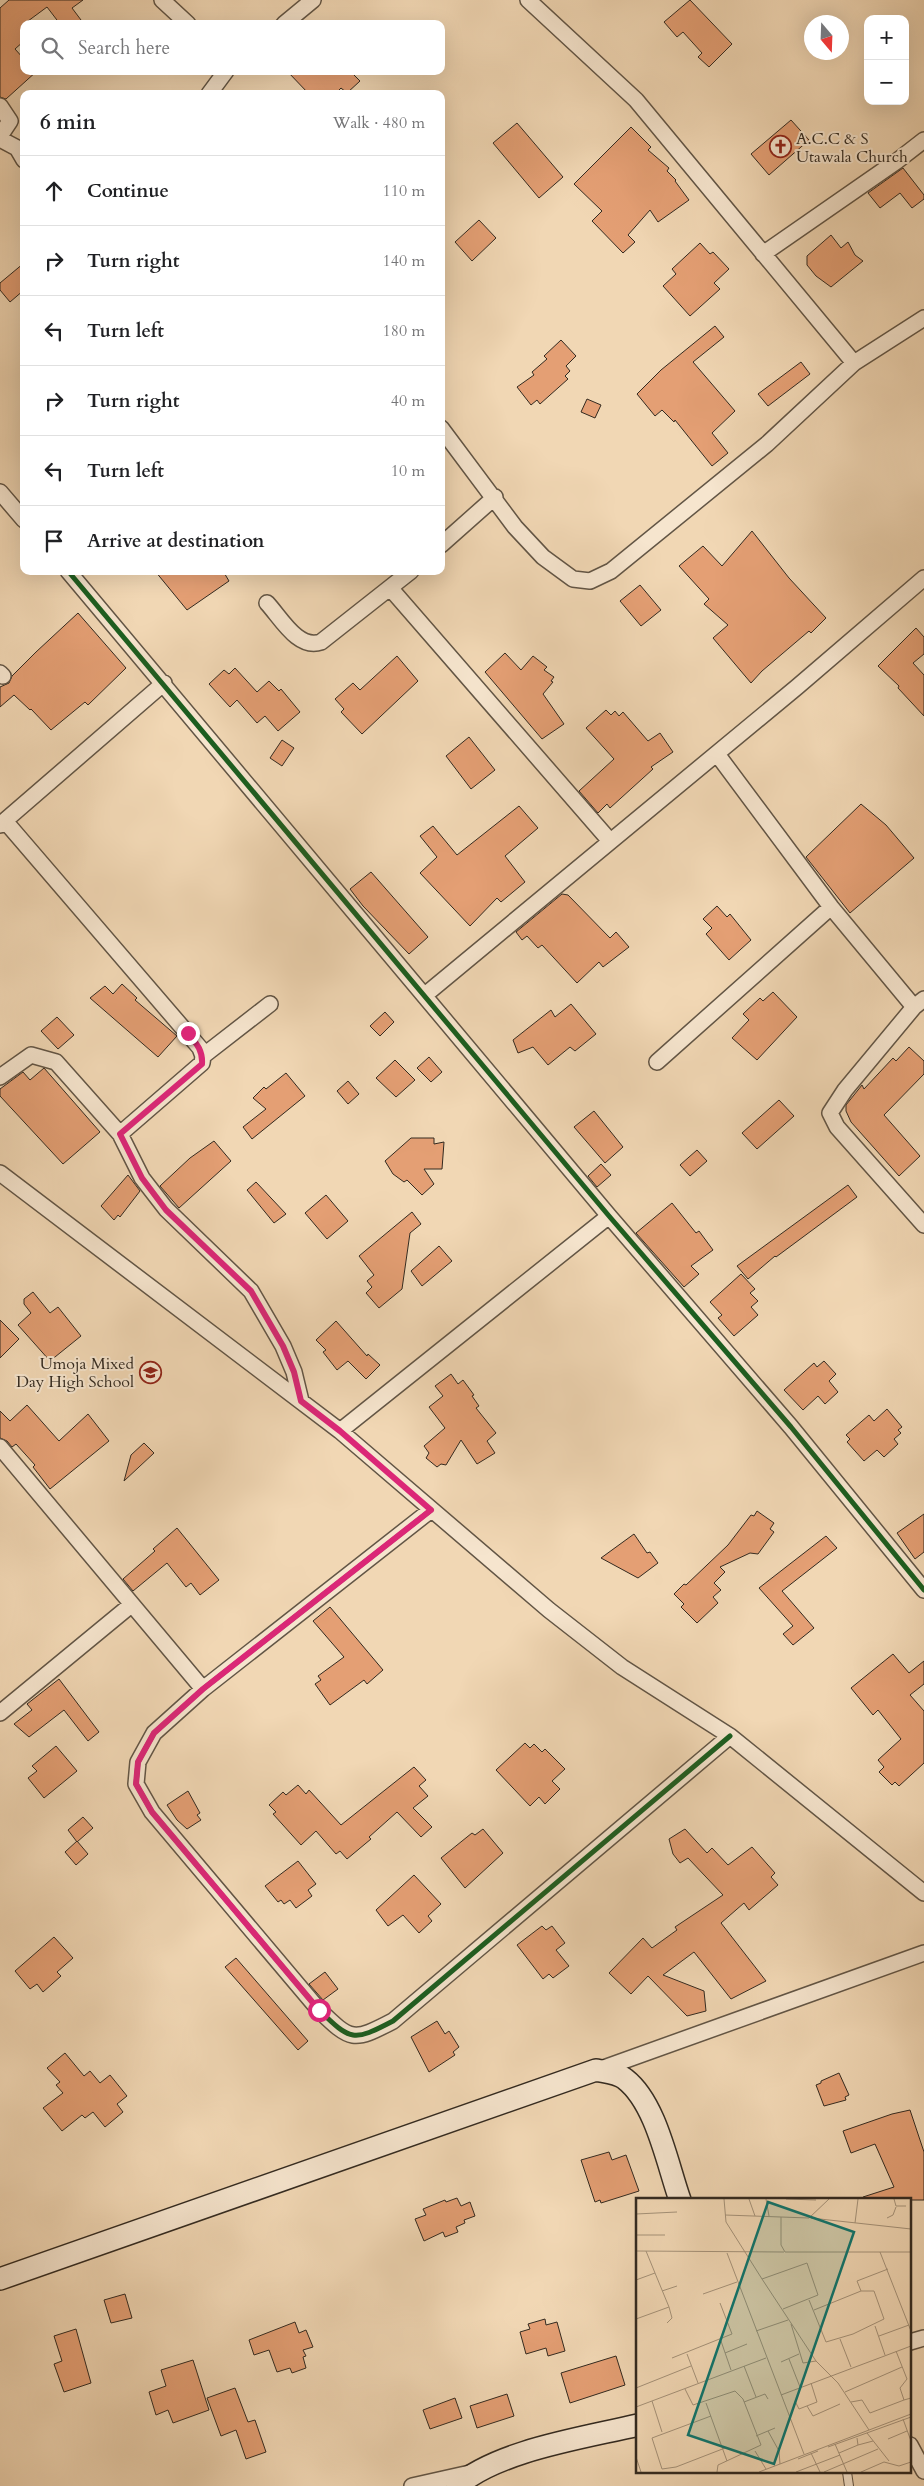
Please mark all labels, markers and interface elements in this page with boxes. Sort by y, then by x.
north arrow [804,15,849,60]
map controls [864,15,909,105]
button: + [864,15,909,60]
search box [20,20,445,75]
icon: search [38,34,66,62]
text: Search here [78,35,170,61]
button: − [864,60,909,105]
text: 6 min [40,108,96,137]
text: Walk · 480 m [333,112,425,134]
place label: A.C.C & S Utawala Church [796,128,908,168]
church icon: A.C.C & S Utawala Church [768,135,792,159]
icon: ahead [40,177,68,205]
text: Continue [87,178,169,204]
text: 110 m [383,180,425,202]
icon: right [40,247,68,275]
text: Turn right [87,248,179,274]
text: 140 m [383,250,425,272]
icon: left [40,317,68,345]
text: Turn left [87,318,164,344]
text: 180 m [383,320,425,342]
icon: right [40,387,68,415]
text: Turn right [87,388,179,414]
text: 40 m [391,390,425,412]
icon: left [40,457,68,485]
text: Turn left [87,458,164,484]
text: 10 m [391,460,425,482]
icon: arrive [40,527,68,555]
text: Arrive at destination [87,528,264,554]
route end [177,1022,200,1045]
place label: Umoja Mixed Day High School [16,1353,134,1393]
school or university icon: Umoja Mixed Day High School [138,1360,162,1384]
route start [308,1999,331,2022]
inset map [636,2198,912,2474]

